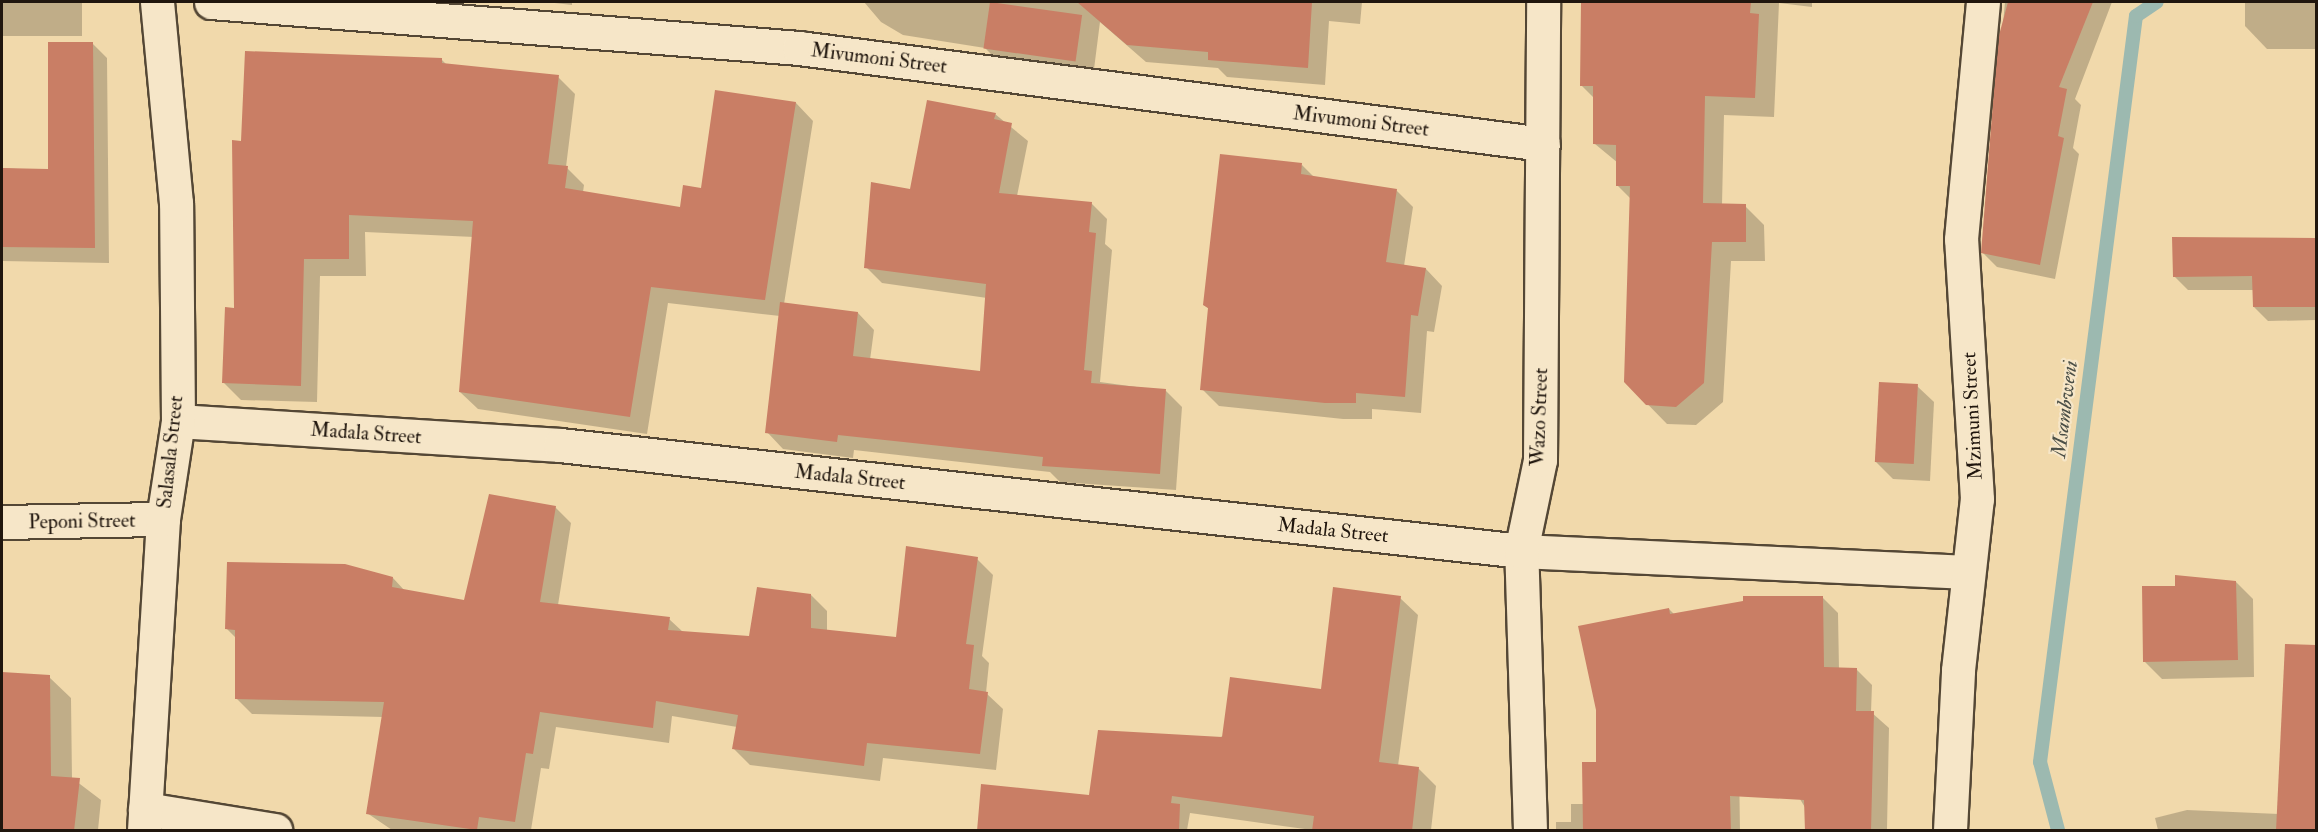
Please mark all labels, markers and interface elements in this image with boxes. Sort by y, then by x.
street label: Mivumoni Street [810,38,948,78]
street label: Mivumoni Street [1292,101,1430,141]
street label: Mzimuni Street [1957,351,1987,481]
water label: Msambweni [2047,359,2083,459]
street label: Wazo Street [1525,367,1553,467]
street label: Salasala Street [152,394,188,510]
street label: Madala Street [310,417,422,449]
street label: Madala Street [793,459,907,495]
street label: Peponi Street [28,508,136,534]
street label: Madala Street [1276,512,1390,548]

